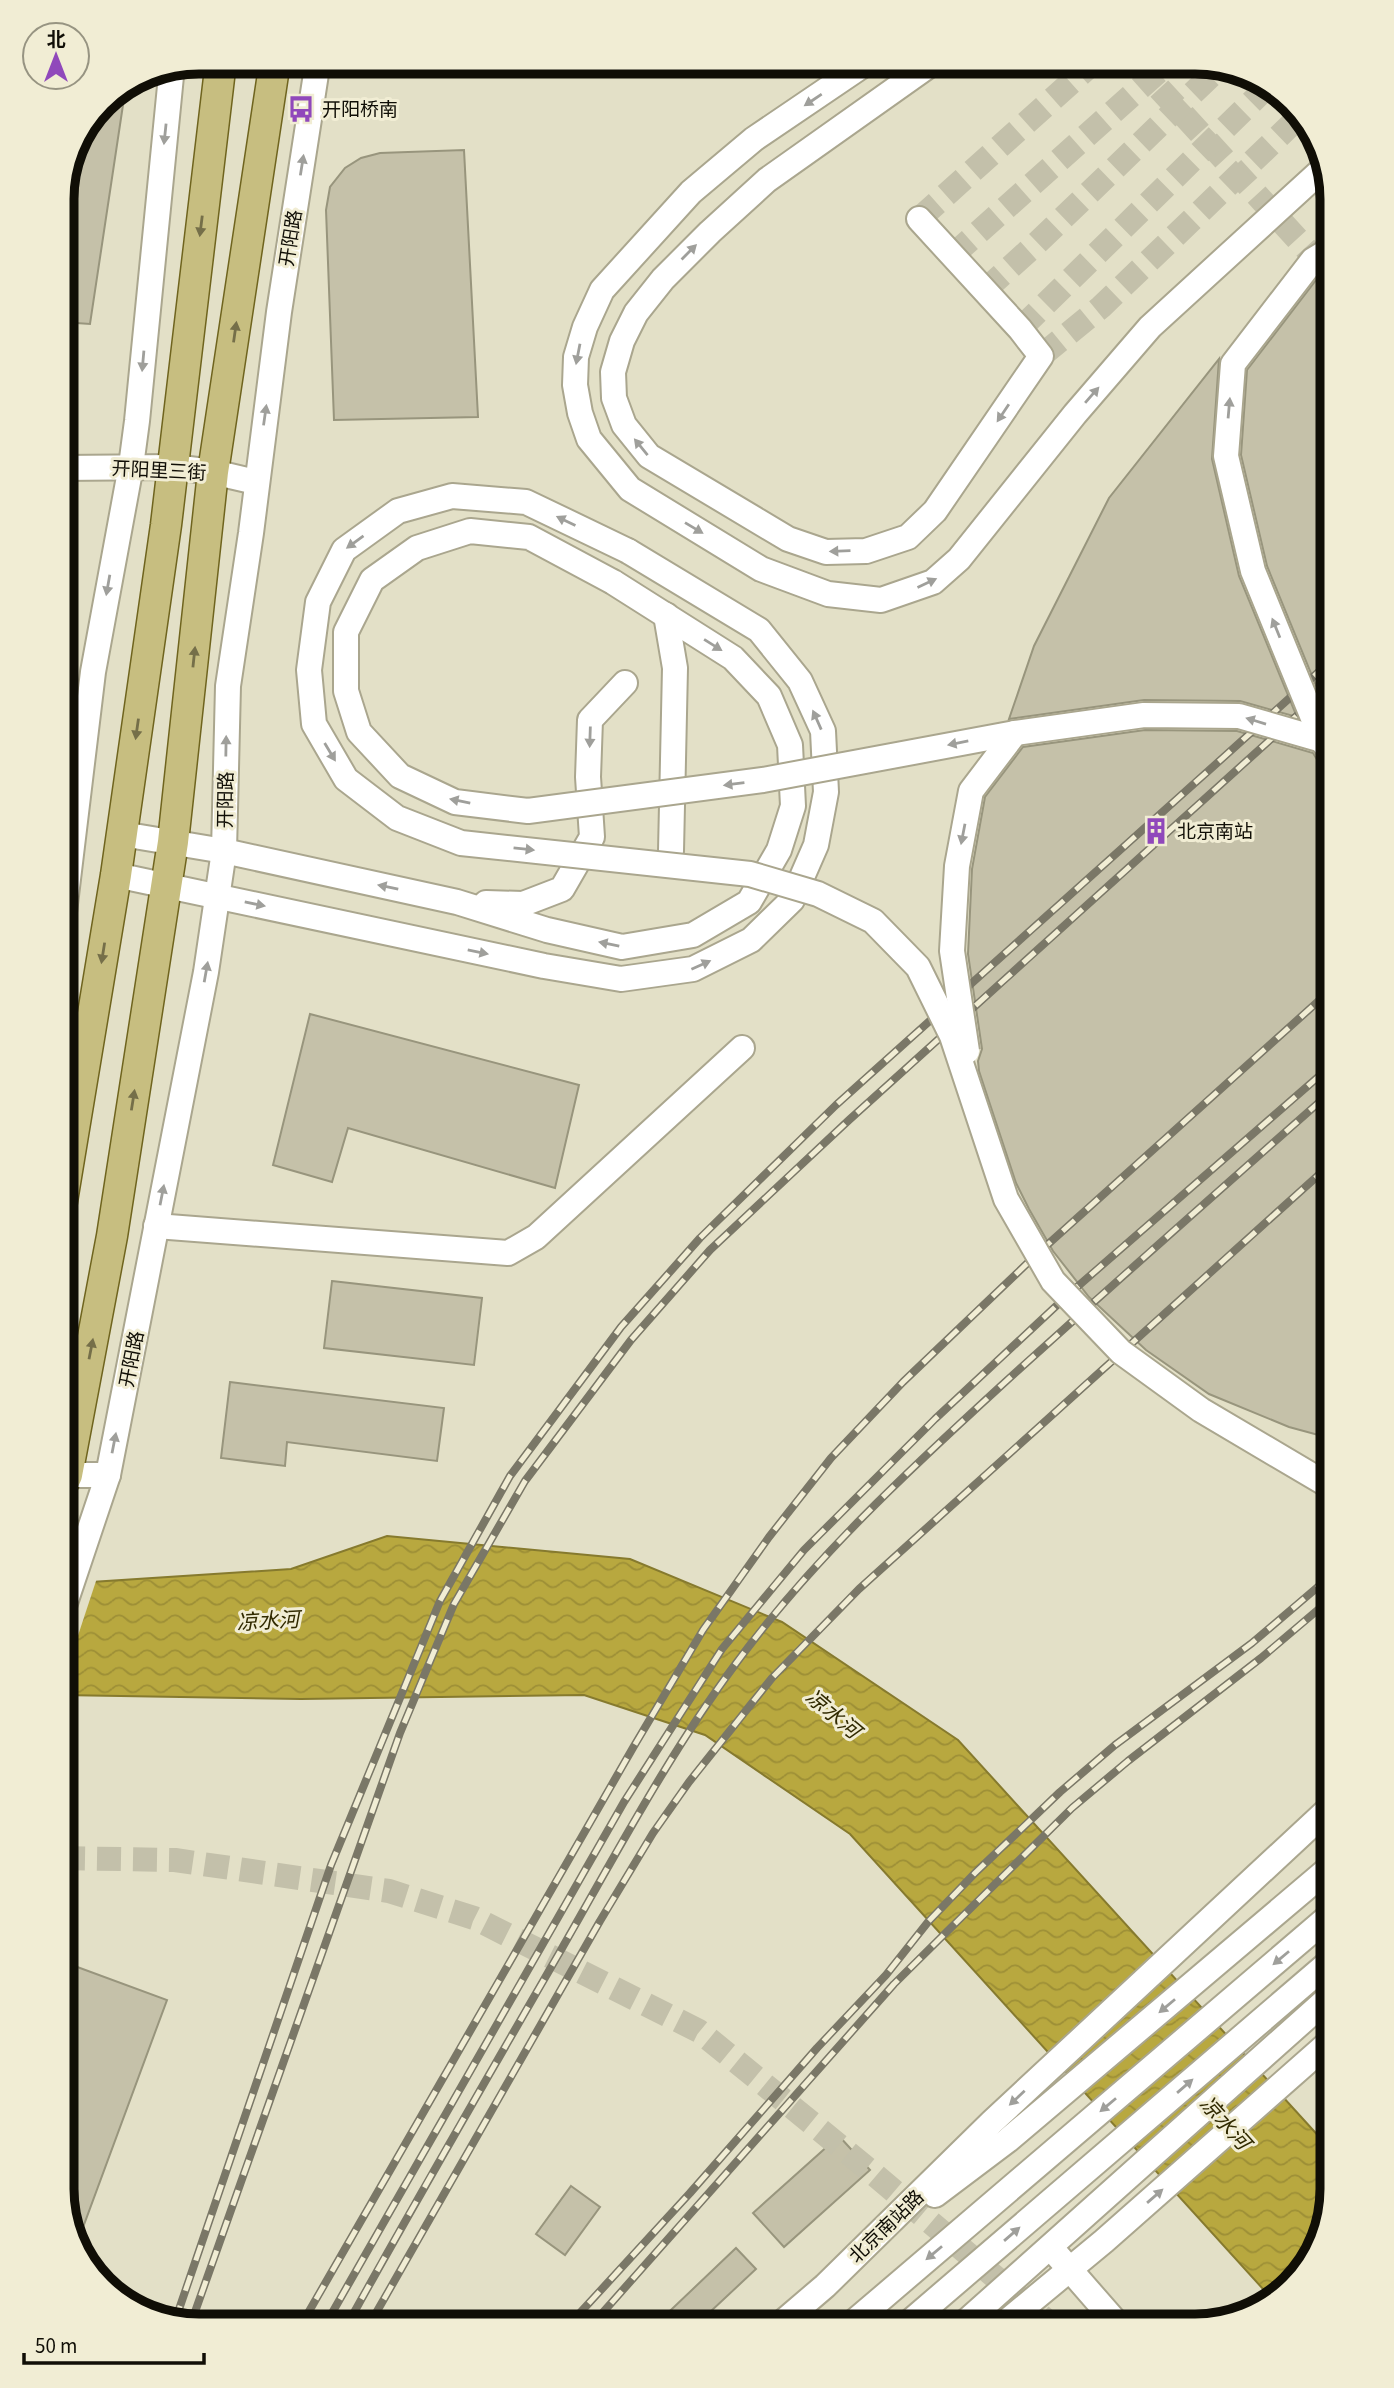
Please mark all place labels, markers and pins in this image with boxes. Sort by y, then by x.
bus stop icon: 开阳桥南 [286,94,316,124]
place label: 开阳桥南 [322,97,398,124]
building icon: 北京南站 [1141,816,1171,846]
place label: 北京南站 [1177,819,1253,846]

